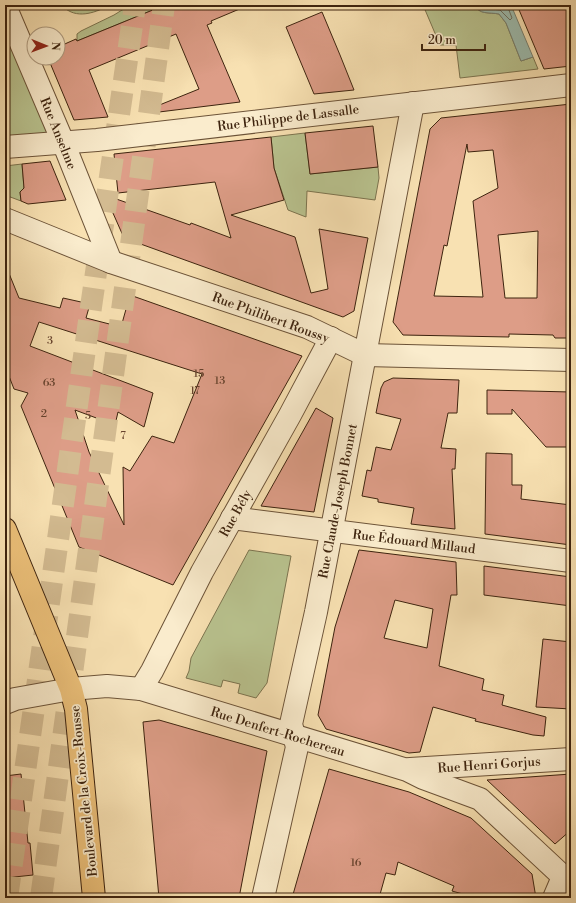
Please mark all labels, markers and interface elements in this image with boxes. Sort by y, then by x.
north arrow [26,26,66,66]
scale bar [422,26,485,52]
text: 20 m [428,33,456,48]
text: N [48,42,62,51]
street label: Rue Anselme [36,95,80,172]
street label: Rue Philippe de Lassalle [216,101,361,135]
street label: Rue Philibert Roussy [210,289,332,347]
house number: 3 [47,334,53,348]
house number: 15 [194,367,204,381]
house number: 13 [215,374,225,388]
house number: 63 [43,376,55,390]
house number: 17 [190,384,200,398]
house number: 2 [41,407,47,421]
house number: 5 [85,409,91,423]
street label: Rue Claude-Joseph Bonnet [315,422,361,580]
house number: 7 [120,429,126,443]
street label: Rue Bély [216,486,256,540]
street label: Rue Édouard Millaud [351,526,477,558]
street label: Boulevard de la Croix-Rousse [67,704,101,878]
street label: Rue Denfert-Rochereau [209,704,347,760]
street label: Rue Henri Gorjus [437,753,541,777]
house number: 16 [350,856,362,870]

